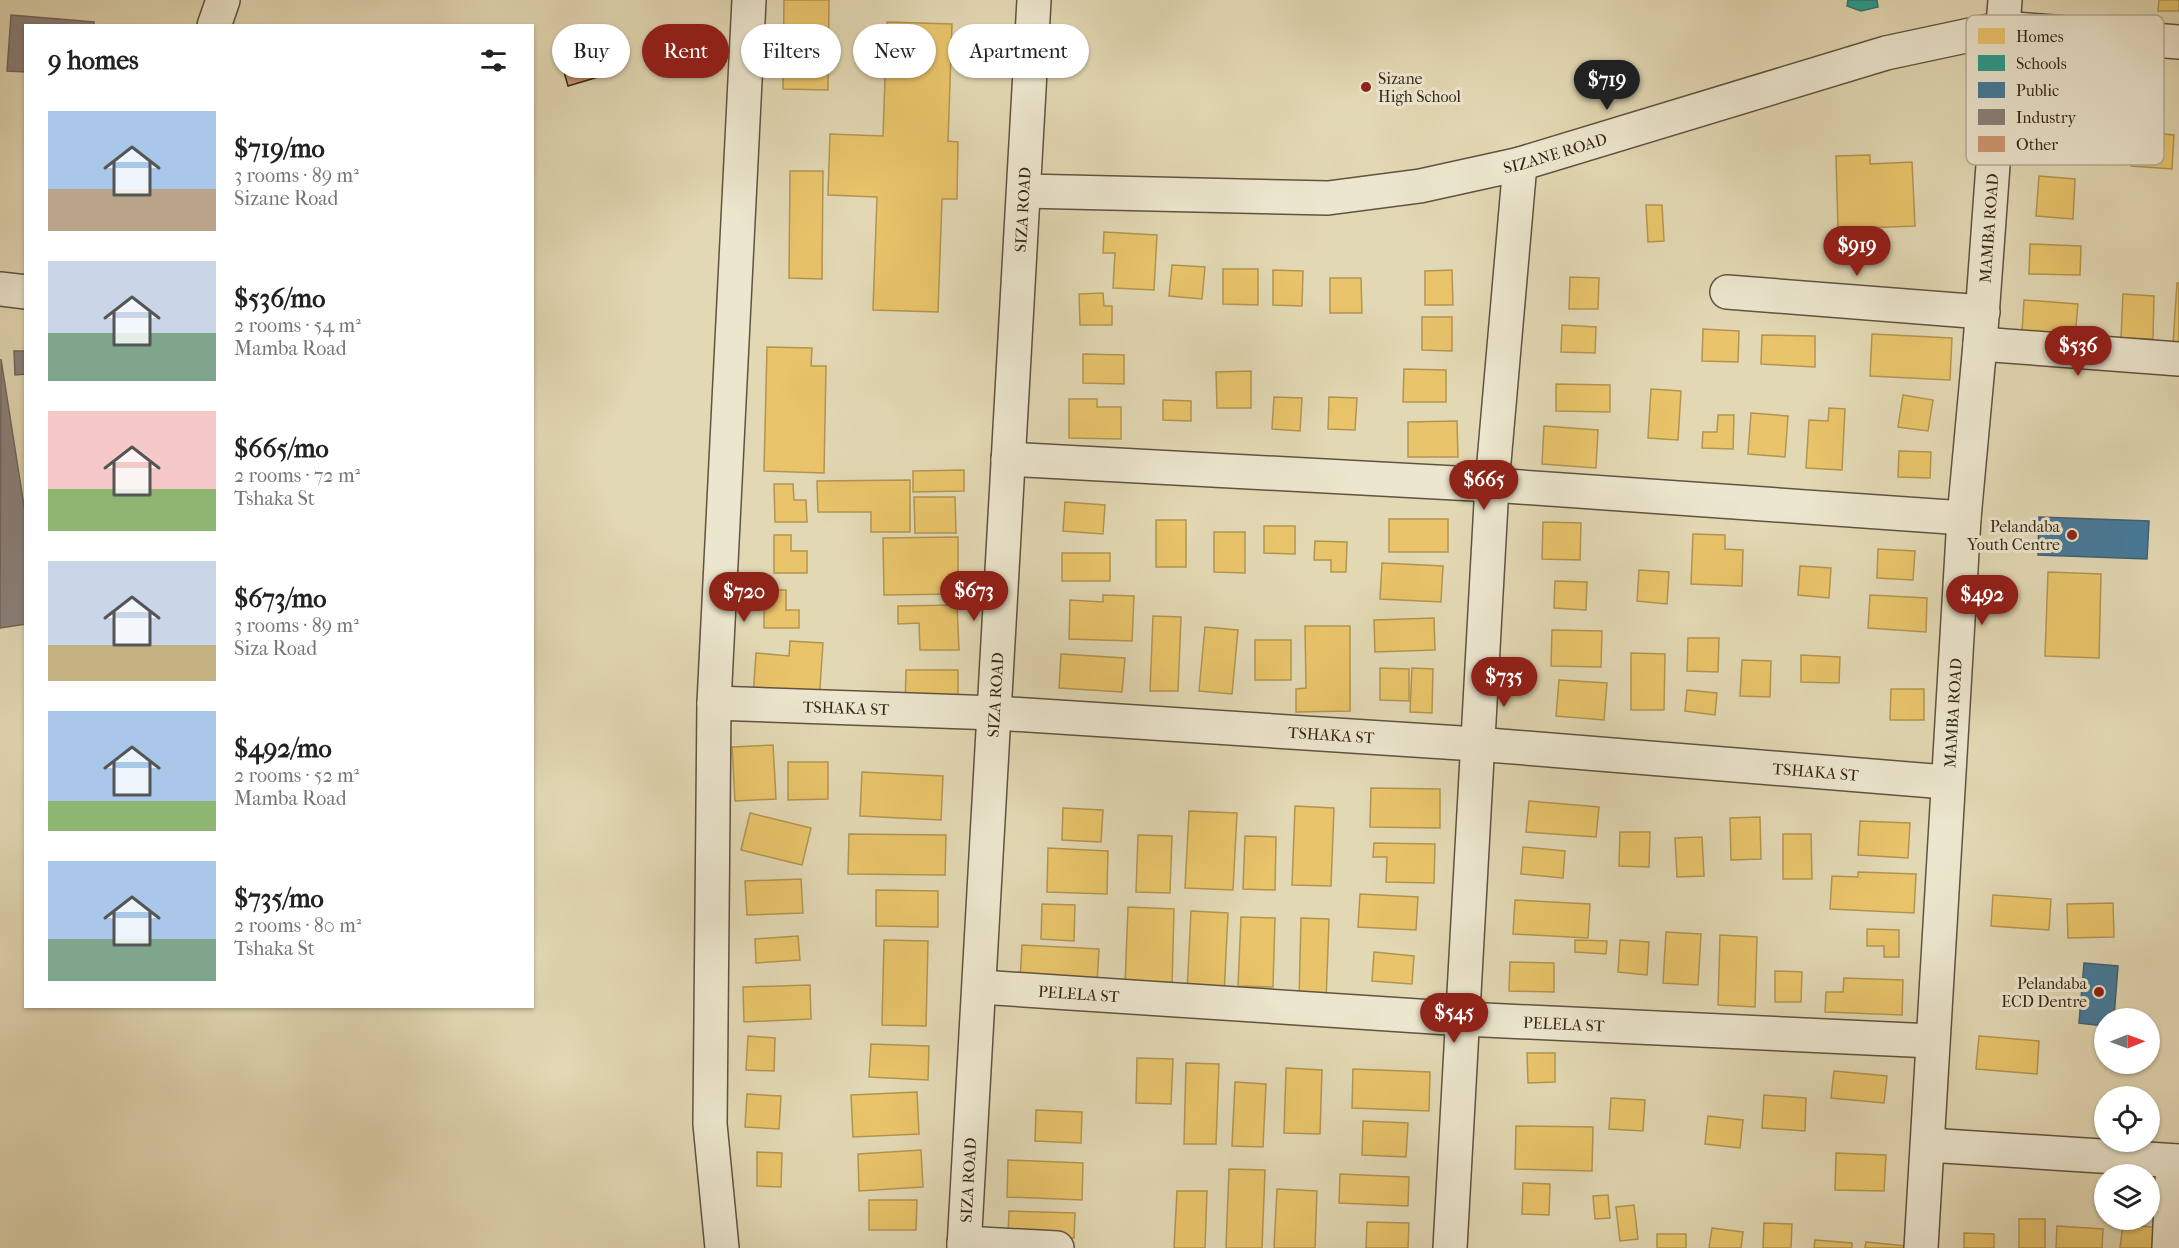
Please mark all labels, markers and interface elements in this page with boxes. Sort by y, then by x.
legend [1966,15,2164,165]
chip: Buy [552,24,630,78]
chip: Rent [642,24,729,78]
chip: Filters [741,24,841,78]
chip: New [853,24,936,78]
chip: Apartment [948,24,1089,78]
text: Homes [2016,27,2064,46]
icon: filters [477,44,510,77]
text: 9 homes [48,45,139,76]
text: Schools [2016,54,2067,73]
pin: $719 [1571,60,1643,111]
text: $719 [1588,68,1626,91]
place label: Sizane High School [1378,69,1462,106]
marker: Sizane High School [1359,80,1373,94]
text: Public [2016,81,2059,100]
text: Industry [2016,108,2077,127]
street label: SIZANE ROAD [1502,129,1609,177]
text: $719/mo [234,133,325,164]
icon: home [96,135,168,207]
text: Other [2016,135,2058,154]
text: 3 rooms · 89 m² [234,164,359,187]
street label: SIZA ROAD [1011,167,1035,253]
street label: MAMBA ROAD [1975,173,2002,284]
text: Sizane Road [234,187,338,210]
pin: $919 [1821,226,1893,277]
text: $919 [1837,234,1877,257]
text: $536/mo [234,283,325,314]
icon: home [96,285,168,357]
text: 2 rooms · 54 m² [234,314,361,337]
pin: $536 [2042,326,2114,377]
text: $536 [2059,334,2097,357]
text: Mamba Road [234,337,347,360]
text: $665/mo [234,433,329,464]
icon: home [96,435,168,507]
pin: $665 [1448,460,1520,511]
text: 2 rooms · 72 m² [234,464,360,487]
text: $665 [1463,468,1505,491]
text: Tshaka St [234,487,315,510]
place label: Pelandaba Youth Centre [1966,517,2061,554]
marker: Pelandaba Youth Centre [2065,528,2079,542]
pin: $673 [938,571,1010,622]
pin: $720 [708,572,780,623]
pin: $492 [1946,575,2018,626]
text: $673 [954,579,994,602]
text: $720 [723,580,765,603]
text: $673/mo [234,583,326,614]
text: $492 [1960,583,2004,606]
icon: home [96,585,168,657]
text: 3 rooms · 89 m² [234,614,359,637]
text: Siza Road [234,637,317,660]
street label: SIZA ROAD [984,652,1007,738]
pin: $735 [1468,657,1540,708]
street label: MAMBA ROAD [1940,657,1966,768]
text: $735 [1485,665,1523,688]
street label: TSHAKA ST [802,697,890,719]
street label: TSHAKA ST [1287,723,1375,747]
text: $492/mo [234,733,332,764]
icon: home [96,735,168,807]
street label: TSHAKA ST [1772,759,1860,785]
text: 2 rooms · 52 m² [234,764,359,787]
text: Mamba Road [234,787,347,810]
text: $735/mo [234,883,324,914]
icon: home [96,885,168,957]
text: 2 rooms · 80 m² [234,914,361,937]
text: Tshaka St [234,937,315,960]
place label: Pelandaba ECD Dentre [2001,974,2088,1011]
street label: PELELA ST [1037,982,1120,1006]
marker: Pelandaba ECD Dentre [2092,985,2106,999]
pin: $545 [1418,993,1490,1044]
text: $545 [1434,1001,1474,1024]
north arrow [2094,1008,2160,1074]
map controls [2094,1008,2160,1230]
street label: PELELA ST [1523,1013,1605,1036]
button: locate [2094,1086,2160,1152]
street label: SIZA ROAD [956,1137,980,1223]
button: layers [2094,1164,2160,1230]

